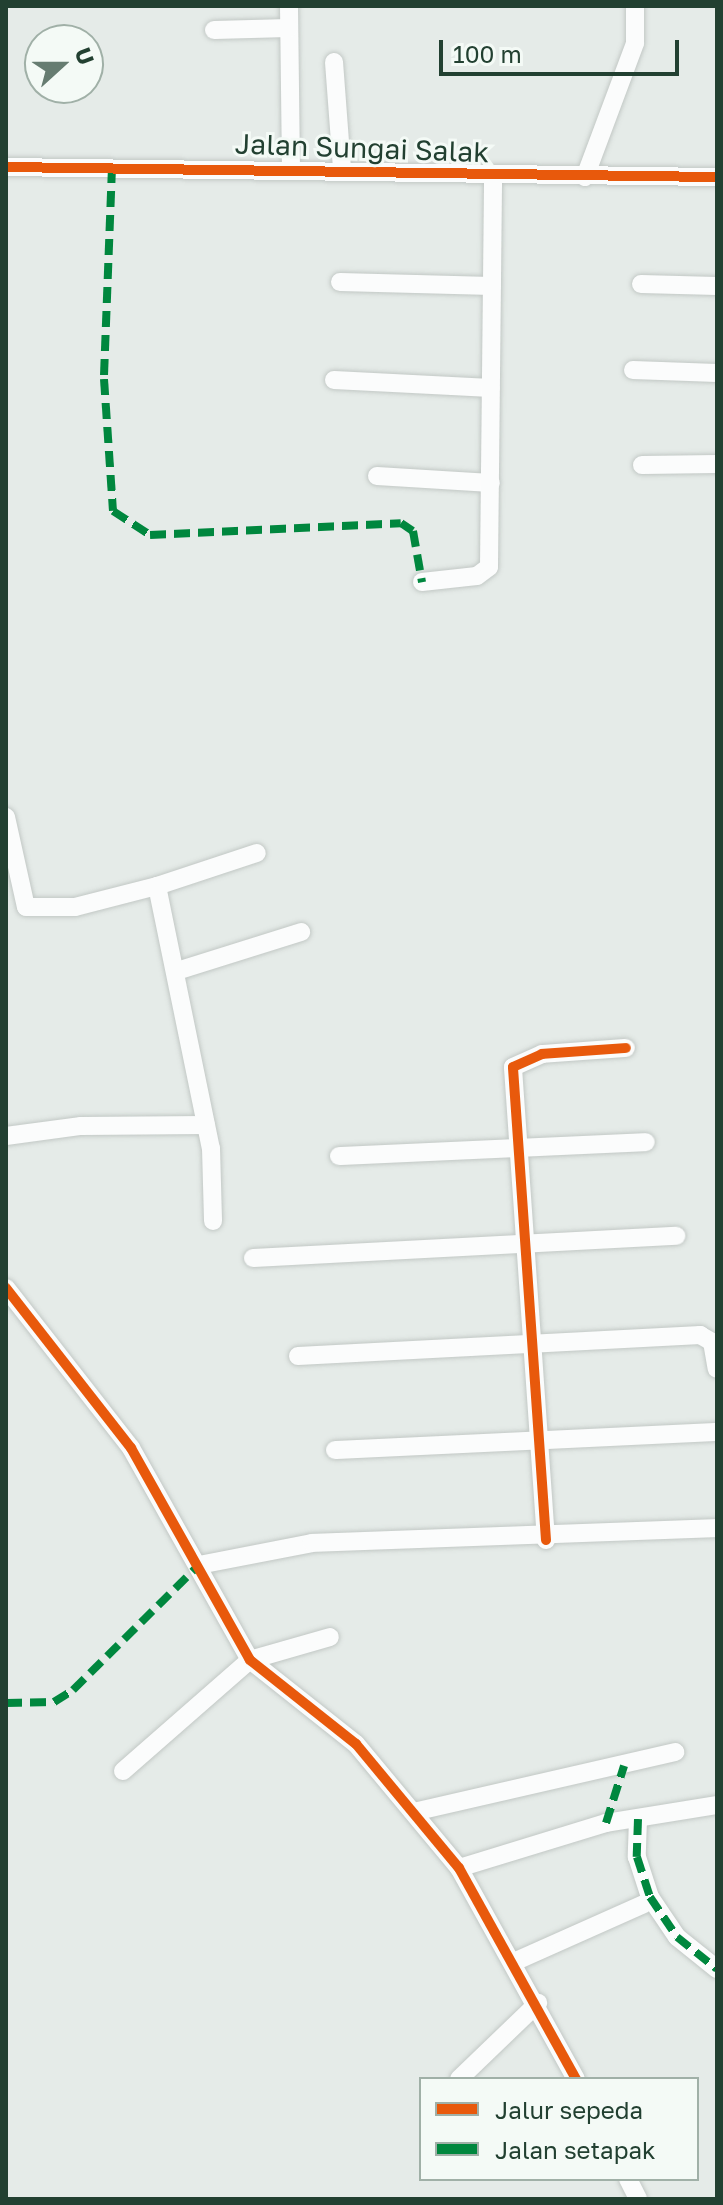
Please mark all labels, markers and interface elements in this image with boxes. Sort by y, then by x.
north arrow [24,24,104,104]
scale bar [443,24,683,74]
text: 100 m [453,39,522,68]
text: U [70,44,100,68]
street label: Jalan Sungai Salak [234,127,490,169]
legend [419,2077,699,2181]
text: Jalur sepeda [495,2095,643,2124]
text: Jalan setapak [495,2135,656,2164]

